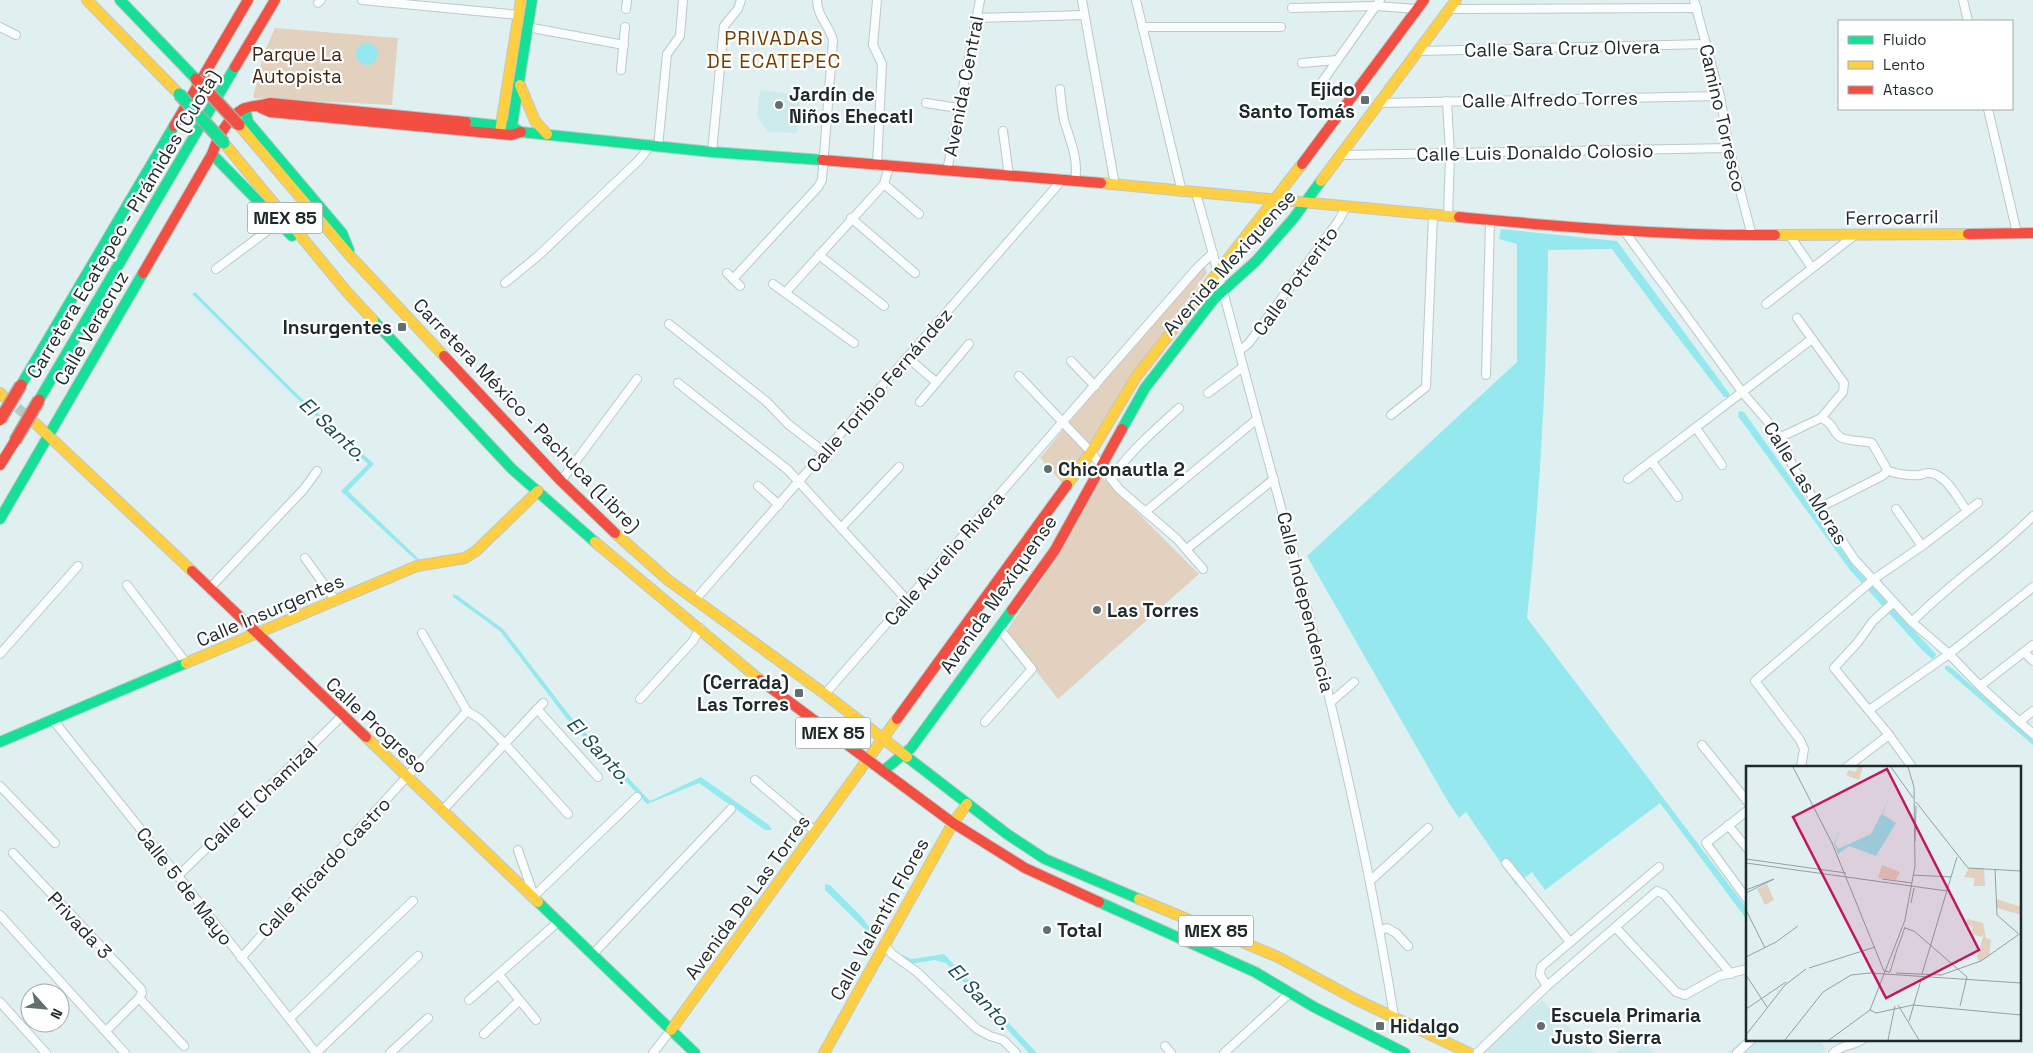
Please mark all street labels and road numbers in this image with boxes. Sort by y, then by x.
street label: Avenida Central [938,13,989,159]
street label: Calle Sara Cruz Olvera [1464,34,1660,63]
street label: Camino Torresco [1693,42,1752,195]
street label: Carretera Ecatepec - Pirámides (Cuota) [21,65,226,383]
street label: Calle Alfredo Torres [1462,85,1638,114]
street label: Calle Luis Donaldo Colosio [1416,138,1654,167]
street label: Avenida Mexiquense [1157,184,1302,341]
road number: MEX 85 [248,202,322,234]
street label: Ferrocarril [1845,204,1939,231]
street label: Calle Potrerito [1247,221,1344,341]
street label: Calle Veracruz [49,266,134,390]
street label: Carretera México - Pachuca (Libre) [408,293,646,538]
street label: Calle Toribio Fernández [801,303,958,478]
street label: Calle Las Moras [1758,417,1853,549]
street label: Calle Aurelio Rivera [879,485,1010,631]
street label: Calle Independencia [1271,509,1340,695]
street label: Avenida Mexiquense [934,510,1063,678]
street label: Calle Insurgentes [193,568,348,653]
street label: Calle Progreso [320,672,433,779]
road number: MEX 85 [796,718,870,748]
street label: Calle El Chamizal [198,735,323,857]
street label: Calle Ricardo Castro [253,792,396,943]
street label: Avenida De Las Torres [679,810,816,985]
street label: Calle 5 de Mayo [131,822,239,951]
street label: Calle Valentín Flores [824,833,935,1005]
street label: Privada 3 [42,886,117,964]
road number: MEX 85 [1178,916,1254,946]

